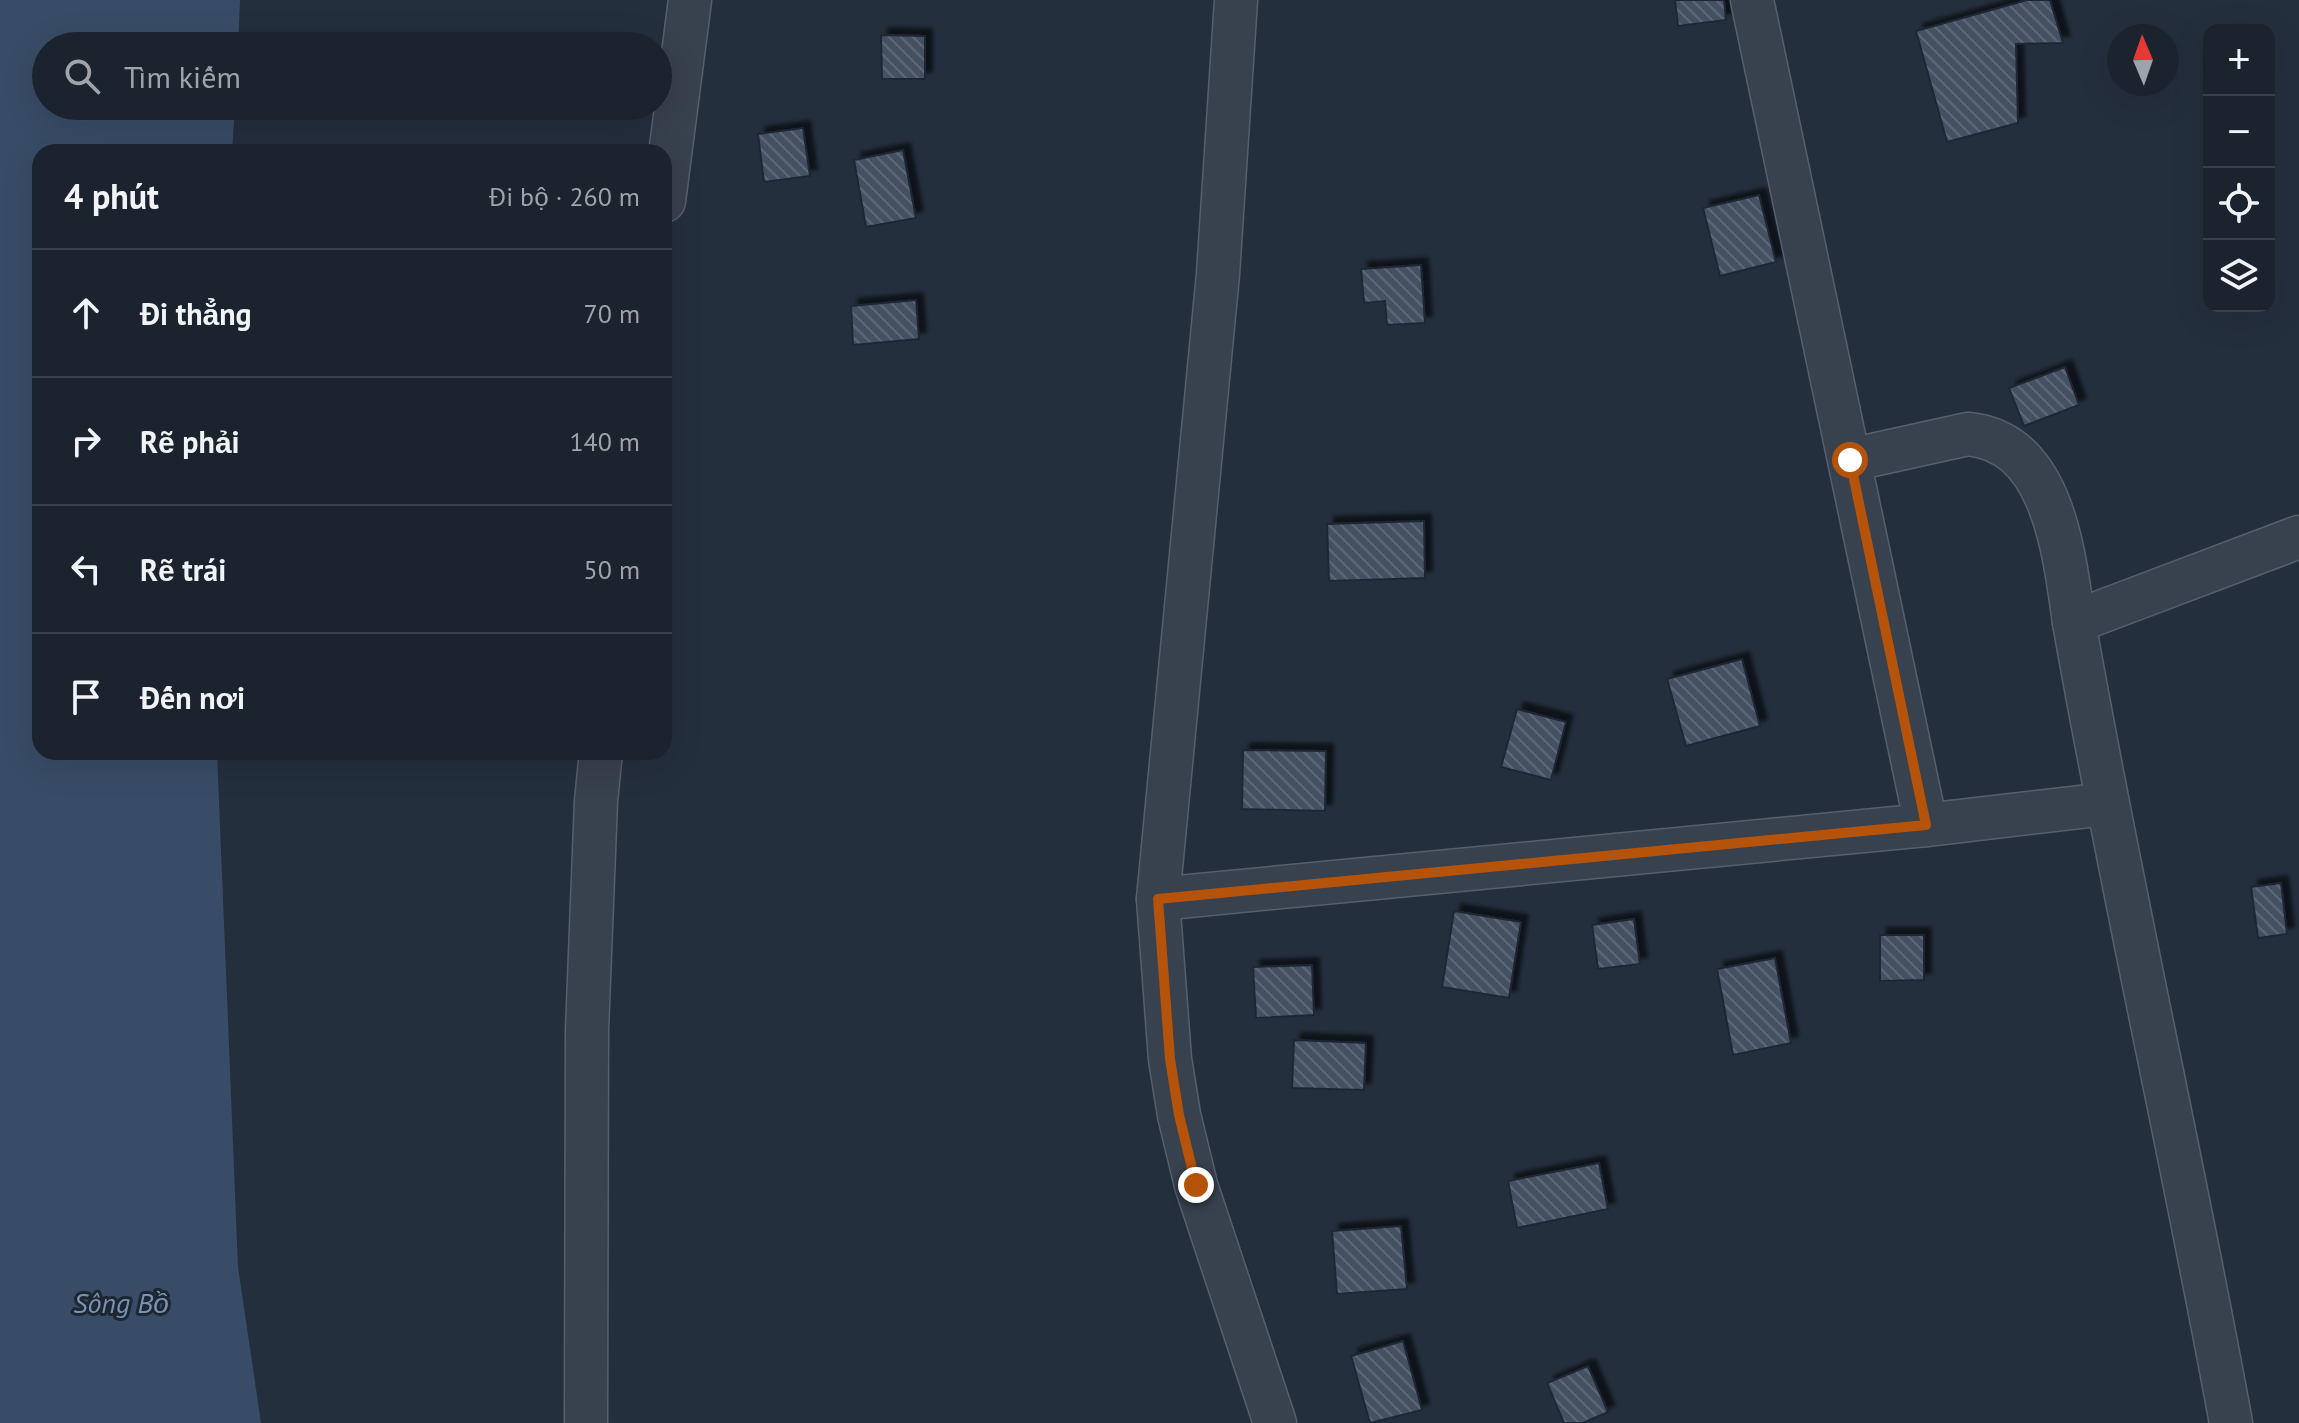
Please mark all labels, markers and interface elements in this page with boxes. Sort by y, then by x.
north arrow [2107,24,2179,96]
map controls [2203,24,2275,312]
button: + [2203,24,2275,96]
search box [32,32,672,120]
icon: search [60,54,104,98]
text: Tìm kiếm [124,57,241,96]
button: − [2203,96,2275,168]
button: locate [2203,168,2275,240]
text: 4 phút [64,174,159,218]
text: Đi bộ · 260 m [489,180,640,213]
button: layers [2203,240,2275,312]
icon: ahead [64,291,108,335]
text: Đi thẳng [140,294,252,333]
text: 70 m [584,297,640,330]
icon: right [64,419,108,463]
text: Rẽ phải [140,422,240,461]
text: 140 m [569,425,640,458]
route start [1832,442,1868,478]
icon: left [64,547,108,591]
text: Rẽ trái [140,550,226,589]
text: 50 m [584,553,640,586]
icon: arrive [64,675,108,719]
text: Đến nơi [140,678,245,717]
route end [1178,1167,1214,1203]
water label: Sông Bồ [73,1284,169,1321]

